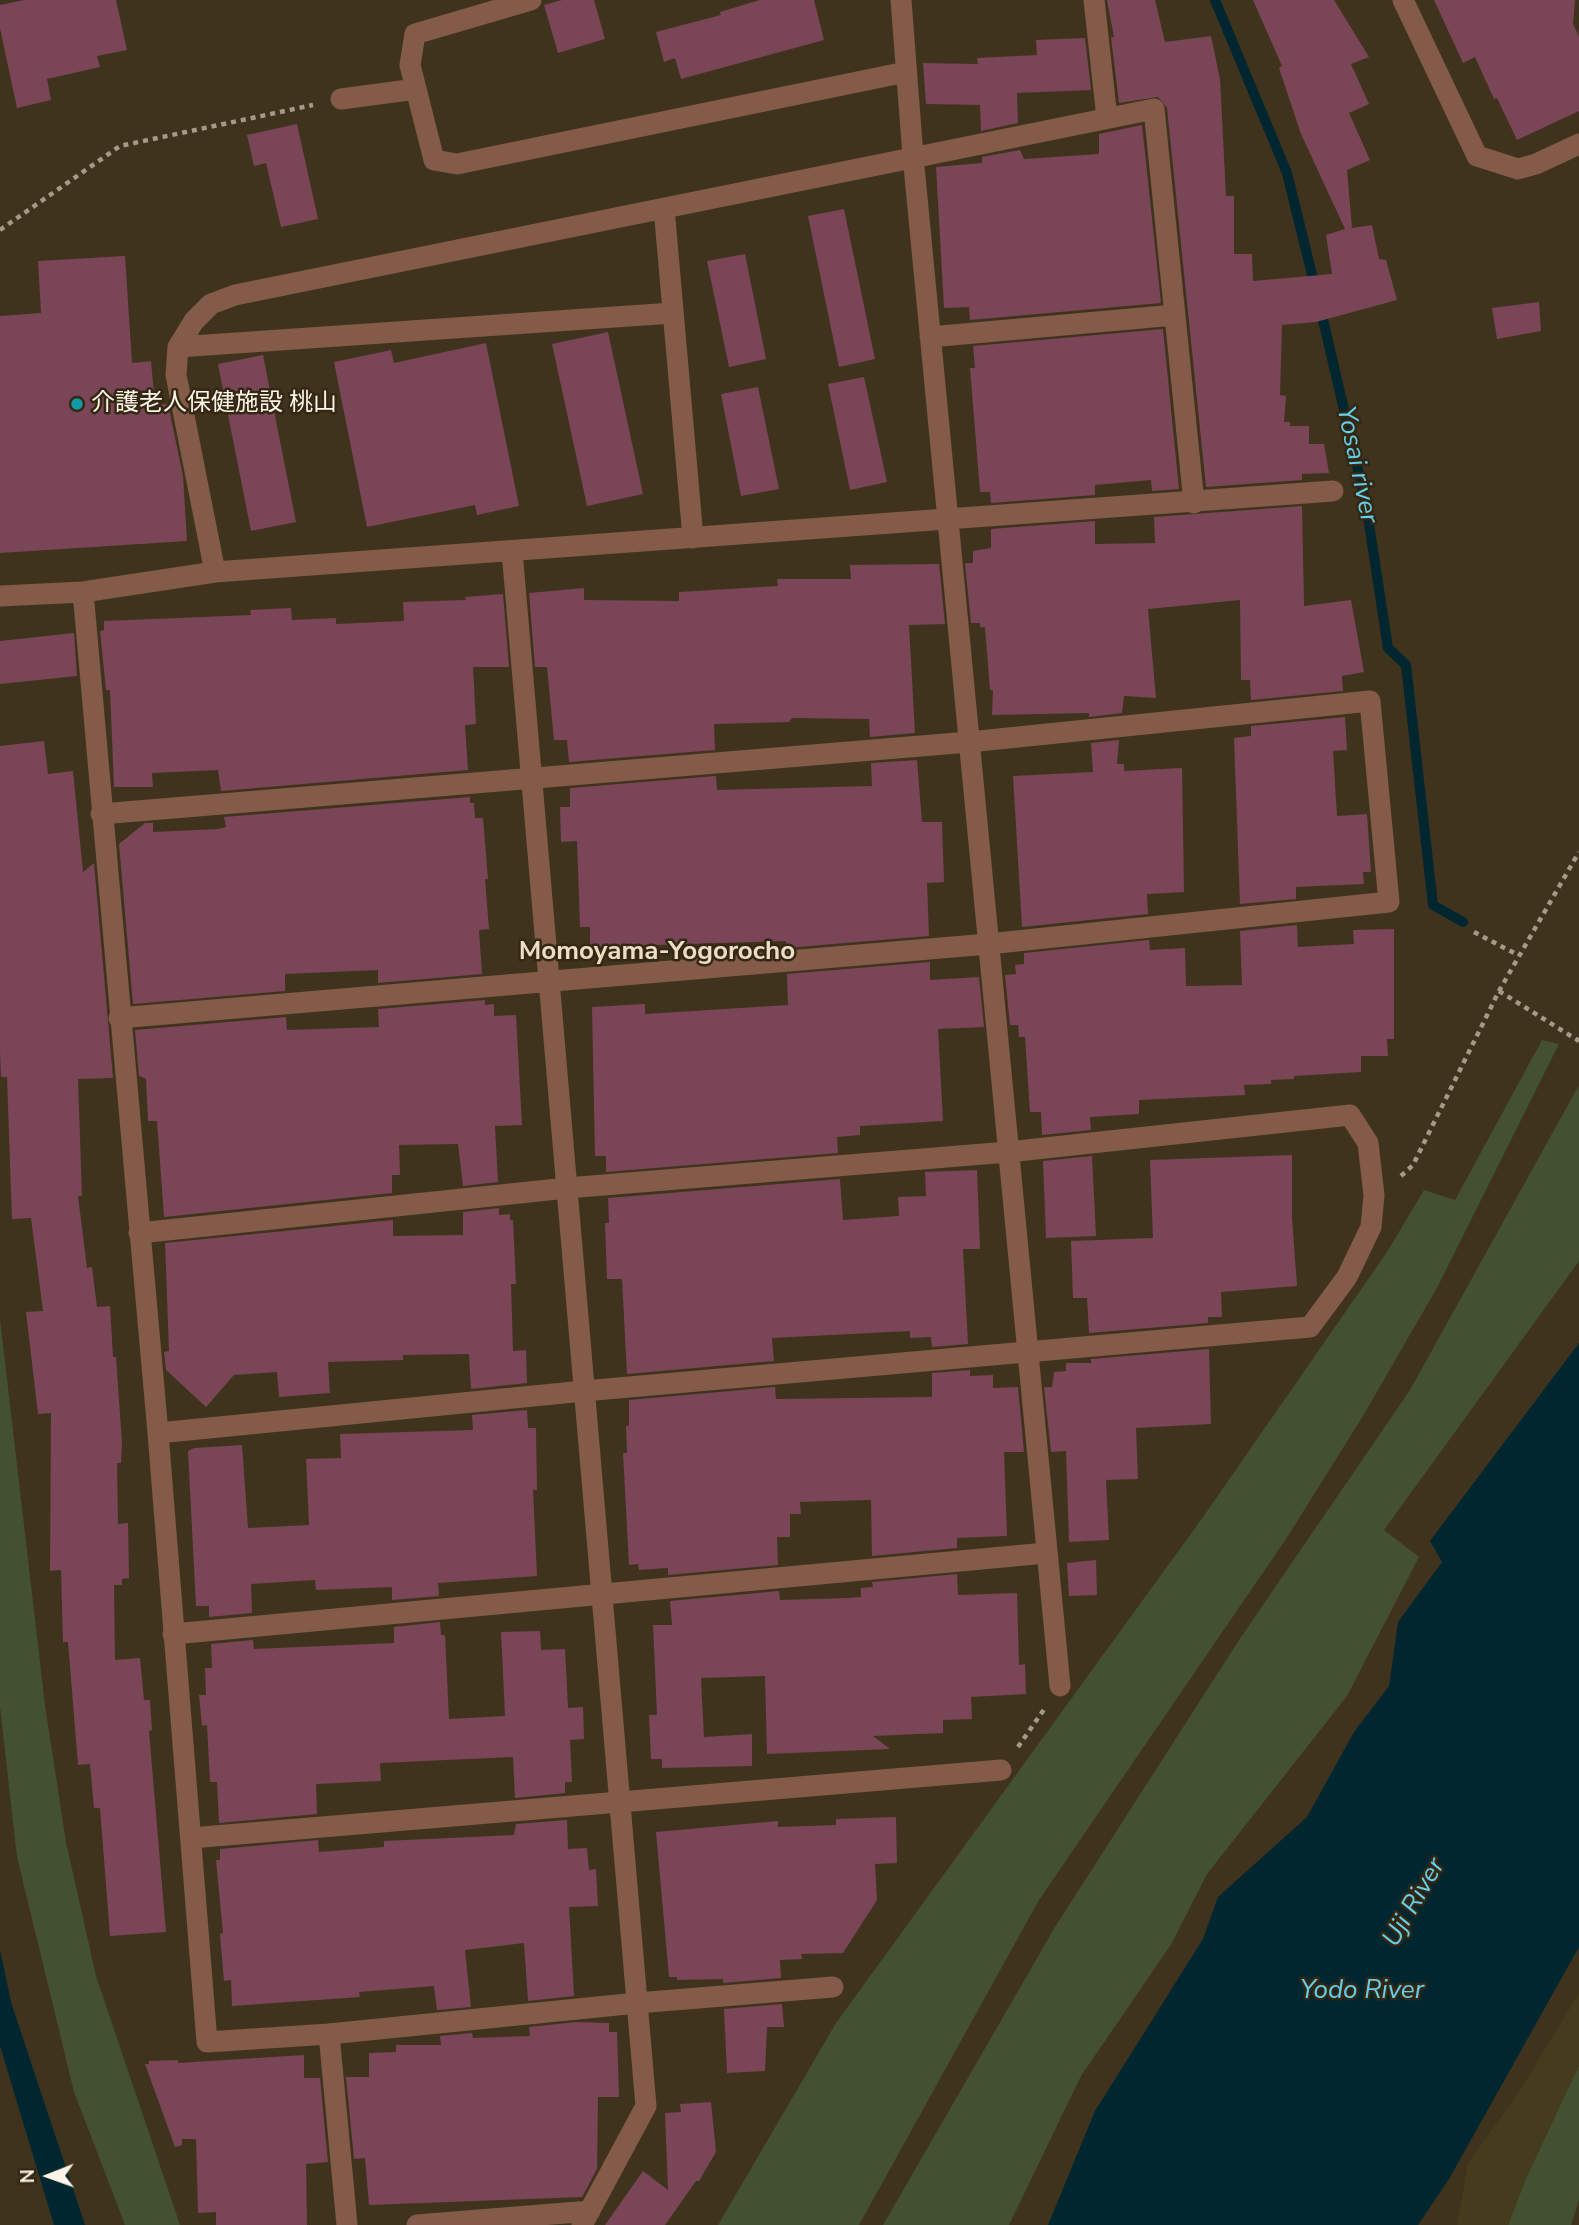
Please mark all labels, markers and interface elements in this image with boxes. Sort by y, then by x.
place label: 介護老人保健施設 桃山 [91,390,337,418]
marker: 介護老人保健施設 桃山 [69,396,85,412]
water label: Yosai river [1328,404,1384,526]
district label: Momoyama-Yogorocho [519,937,795,969]
water label: Uji River [1377,1853,1453,1953]
water label: Yodo River [1300,1976,1424,2008]
north arrow [14,2141,84,2211]
text: N [15,2169,41,2184]

